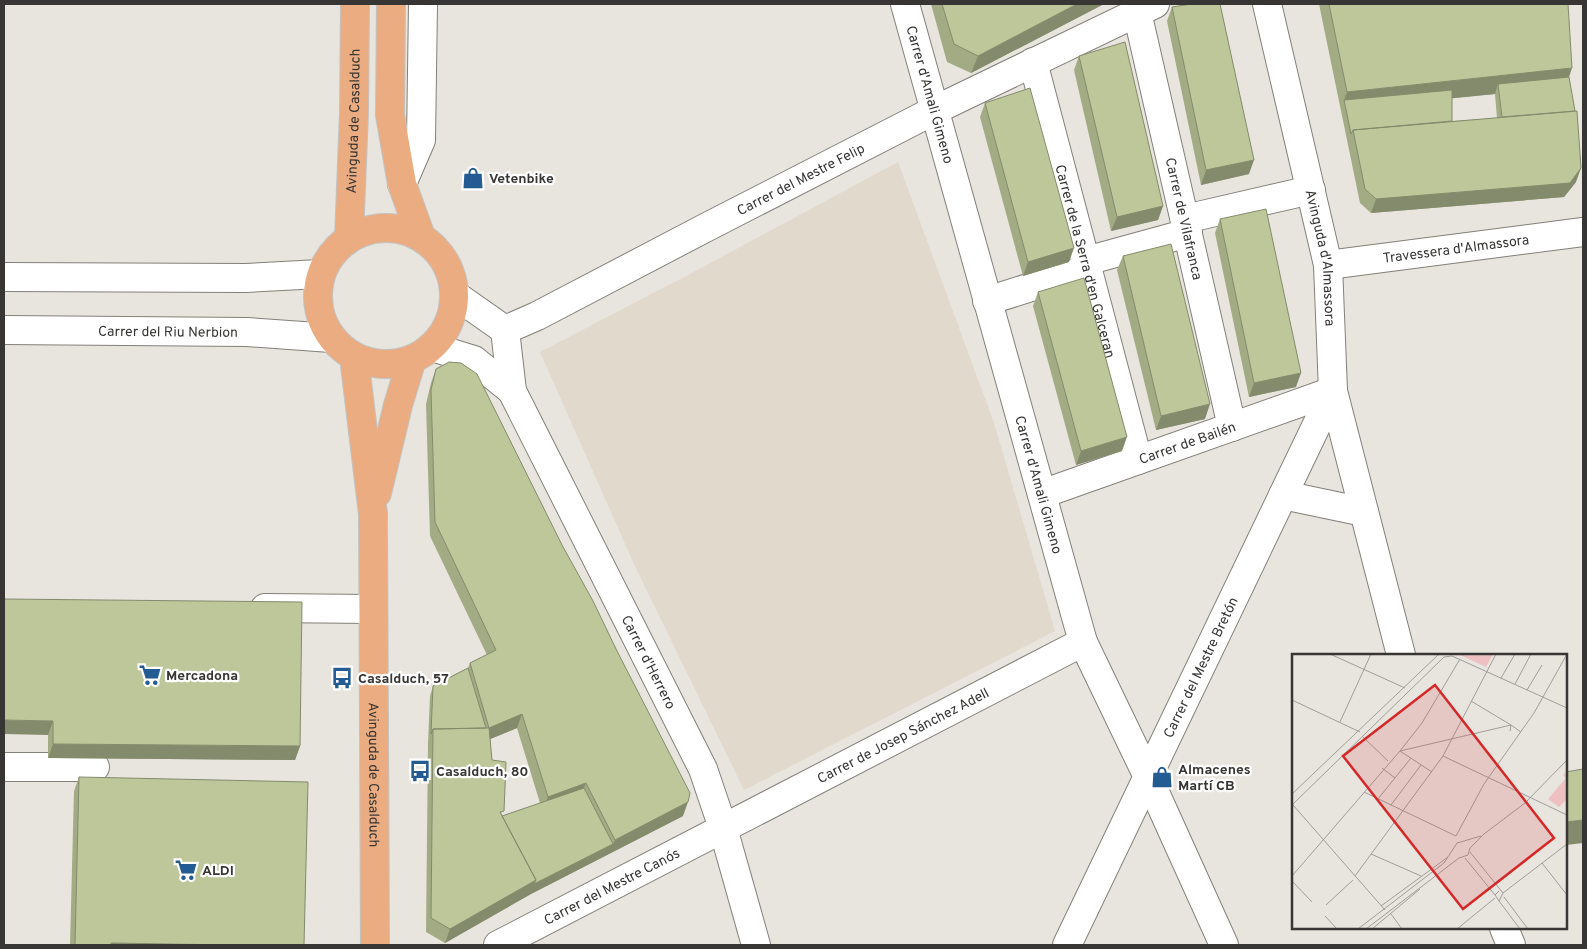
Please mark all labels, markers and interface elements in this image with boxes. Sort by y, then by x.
street label: Carrer d'Amali Gimeno [901,24,956,166]
street label: Avinguda de Casalduch [344,48,365,194]
street label: Carrer del Mestre Felip [735,140,868,220]
street label: Carrer de Vilafranca [1161,156,1205,282]
street label: Carrer de la Serra d'en Galceran [1050,163,1118,360]
shop icon: Vetenbike [460,165,486,191]
place label: Vetenbike [489,171,554,188]
street label: Avinguda d'Almassora [1301,188,1337,327]
street label: Travessera d'Almassora [1382,232,1530,268]
street label: Carrer del Riu Nerbion [98,324,238,342]
street label: Carrer d'Amali Gimeno [1010,414,1065,556]
street label: Carrer de Bailén [1137,419,1238,469]
street label: Carrer del Mestre Bretón [1161,595,1243,741]
street label: Carrer d'Herrero [617,613,678,713]
inset map [1292,654,1567,929]
supermarket icon: Mercadona [137,662,163,688]
bus stop icon: Casalduch, 57 [329,665,355,691]
place label: Mercadona [166,668,238,685]
place label: Casalduch, 57 [358,671,449,688]
street label: Carrer de Josep Sánchez Adell [815,685,992,788]
street label: Avinguda de Casalduch [364,702,382,847]
bus stop icon: Casalduch, 80 [407,758,433,784]
place label: Almacenes Martí CB [1178,762,1251,795]
place label: Casalduch, 80 [436,764,528,781]
shop icon: Almacenes Martí CB [1149,764,1175,790]
street label: Carrer del Mestre Canós [541,845,683,930]
supermarket icon: ALDI [173,857,199,883]
place label: ALDI [202,863,234,880]

